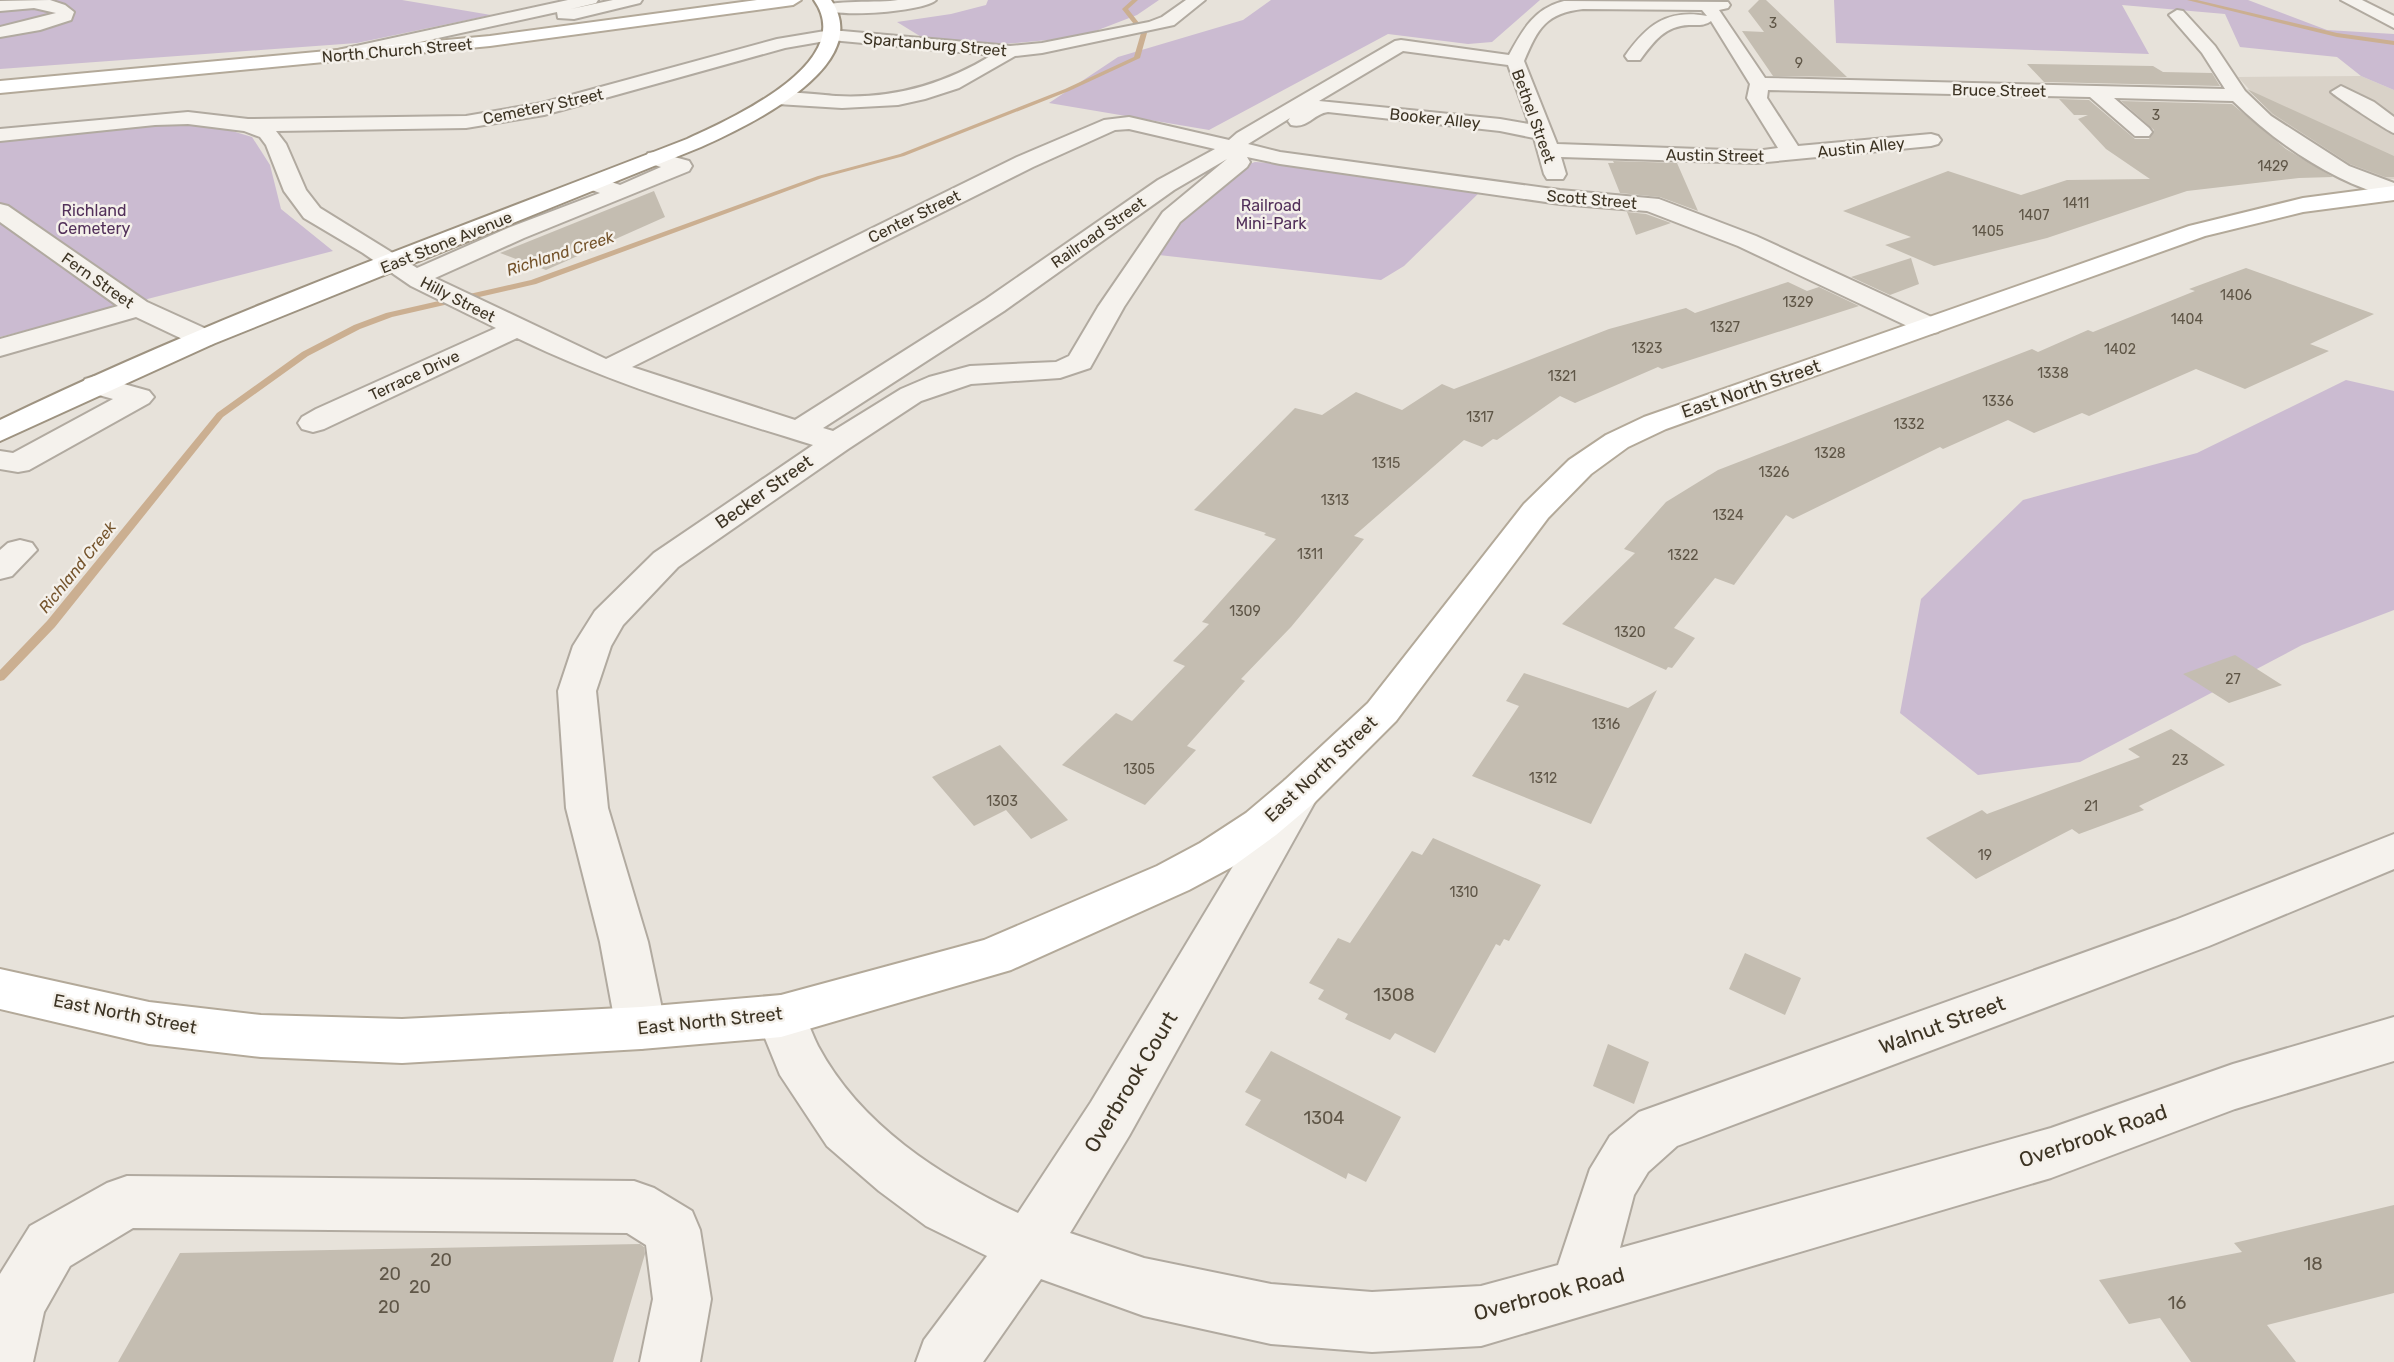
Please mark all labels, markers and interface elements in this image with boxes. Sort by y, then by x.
house number: 3 [1769,15,1777,32]
street label: Spartanburg Street [862,29,1008,60]
street label: North Church Street [321,34,473,67]
house number: 9 [1795,55,1803,72]
street label: Bethel Street [1508,67,1559,166]
street label: Bruce Street [1952,80,2046,101]
street label: Cemetery Street [481,84,605,129]
street label: Booker Alley [1389,104,1481,133]
house number: 3 [2152,107,2160,124]
street label: Austin Alley [1816,133,1906,162]
street label: Austin Street [1666,145,1764,166]
house number: 1429 [2257,158,2289,175]
street label: Center Street [865,186,963,247]
street label: Scott Street [1546,186,1638,213]
street label: Railroad Street [1047,193,1149,272]
house number: 1411 [2063,195,2089,212]
park label: Railroad Mini-Park [1235,196,1307,233]
park label: Richland Cemetery [58,201,131,238]
street label: East Stone Avenue [378,207,515,278]
house number: 1407 [2019,207,2049,224]
house number: 1405 [1972,223,2004,240]
water label: Richland Creek [504,227,617,280]
street label: Fern Street [58,249,138,312]
street label: Hilly Street [417,272,498,326]
house number: 1406 [2220,287,2252,304]
house number: 1329 [1783,294,1813,311]
house number: 1404 [2171,311,2203,328]
house number: 1327 [1710,319,1740,336]
house number: 1323 [1631,340,1663,357]
house number: 1402 [2104,341,2136,358]
street label: Terrace Drive [366,346,463,405]
street label: East North Street [1679,355,1823,423]
house number: 1338 [2037,365,2069,382]
house number: 1321 [1548,368,1576,385]
house number: 1336 [1982,393,2014,410]
house number: 1317 [1466,409,1494,426]
house number: 1332 [1893,416,1925,433]
house number: 1328 [1814,445,1846,462]
street label: Becker Street [711,450,817,534]
house number: 1315 [1372,455,1400,472]
house number: 1326 [1758,464,1790,481]
house number: 1313 [1321,492,1349,509]
house number: 1324 [1712,507,1744,524]
water label: Richland Creek [35,517,121,617]
house number: 1311 [1297,546,1323,563]
house number: 1322 [1668,547,1698,564]
house number: 1309 [1229,603,1261,620]
house number: 1320 [1614,624,1646,641]
house number: 27 [2225,671,2241,688]
street label: East North Street [1260,711,1382,827]
house number: 1316 [1592,716,1620,733]
house number: 23 [2172,752,2188,769]
house number: 1305 [1123,761,1155,778]
house number: 1312 [1529,770,1557,787]
house number: 1303 [986,793,1018,810]
house number: 21 [2084,798,2098,815]
house number: 19 [1978,847,1992,864]
house number: 1310 [1449,884,1479,901]
house number: 1308 [1373,984,1415,1006]
street label: East North Street [51,989,199,1039]
street label: Walnut Street [1875,990,2008,1059]
street label: East North Street [636,1002,784,1040]
street label: Overbrook Court [1079,1007,1183,1157]
street label: Overbrook Road [2015,1098,2170,1173]
house number: 1304 [1303,1107,1345,1129]
house number: 20 [430,1249,452,1271]
house number: 18 [2303,1253,2323,1275]
street label: Overbrook Road [1471,1261,1627,1326]
house number: 20 [379,1263,401,1285]
house number: 20 [409,1276,431,1298]
house number: 16 [2168,1292,2186,1314]
house number: 20 [378,1296,400,1318]

